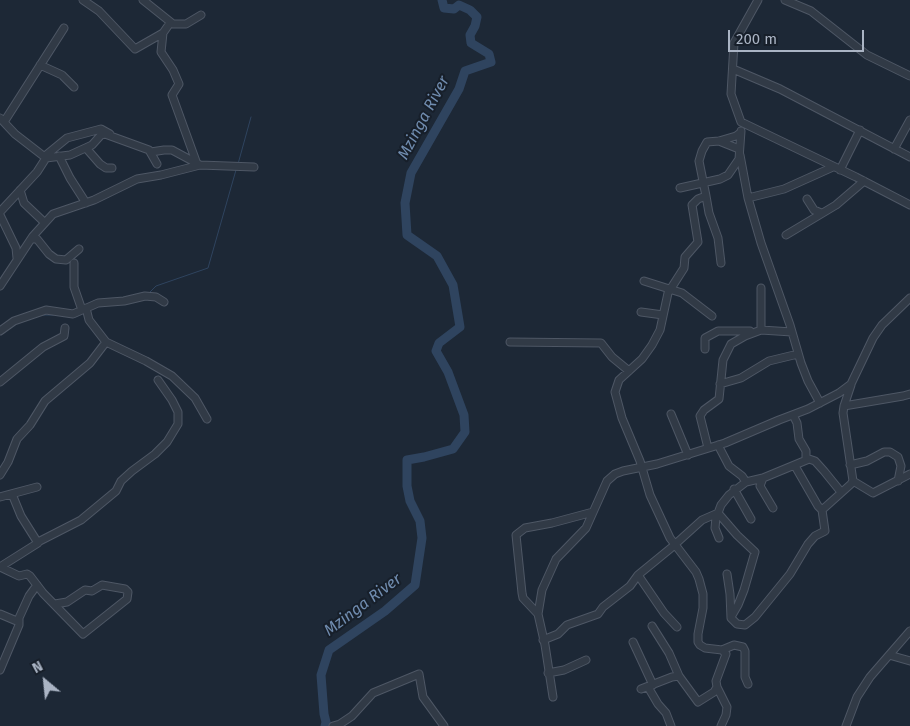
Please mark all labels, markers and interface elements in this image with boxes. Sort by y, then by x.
scale bar [730,20,866,52]
text: 200 m [736,30,777,48]
water label: Mzinga River [394,73,454,163]
water label: Mzinga River [321,570,405,640]
north arrow [20,656,70,706]
text: N [30,658,46,677]

